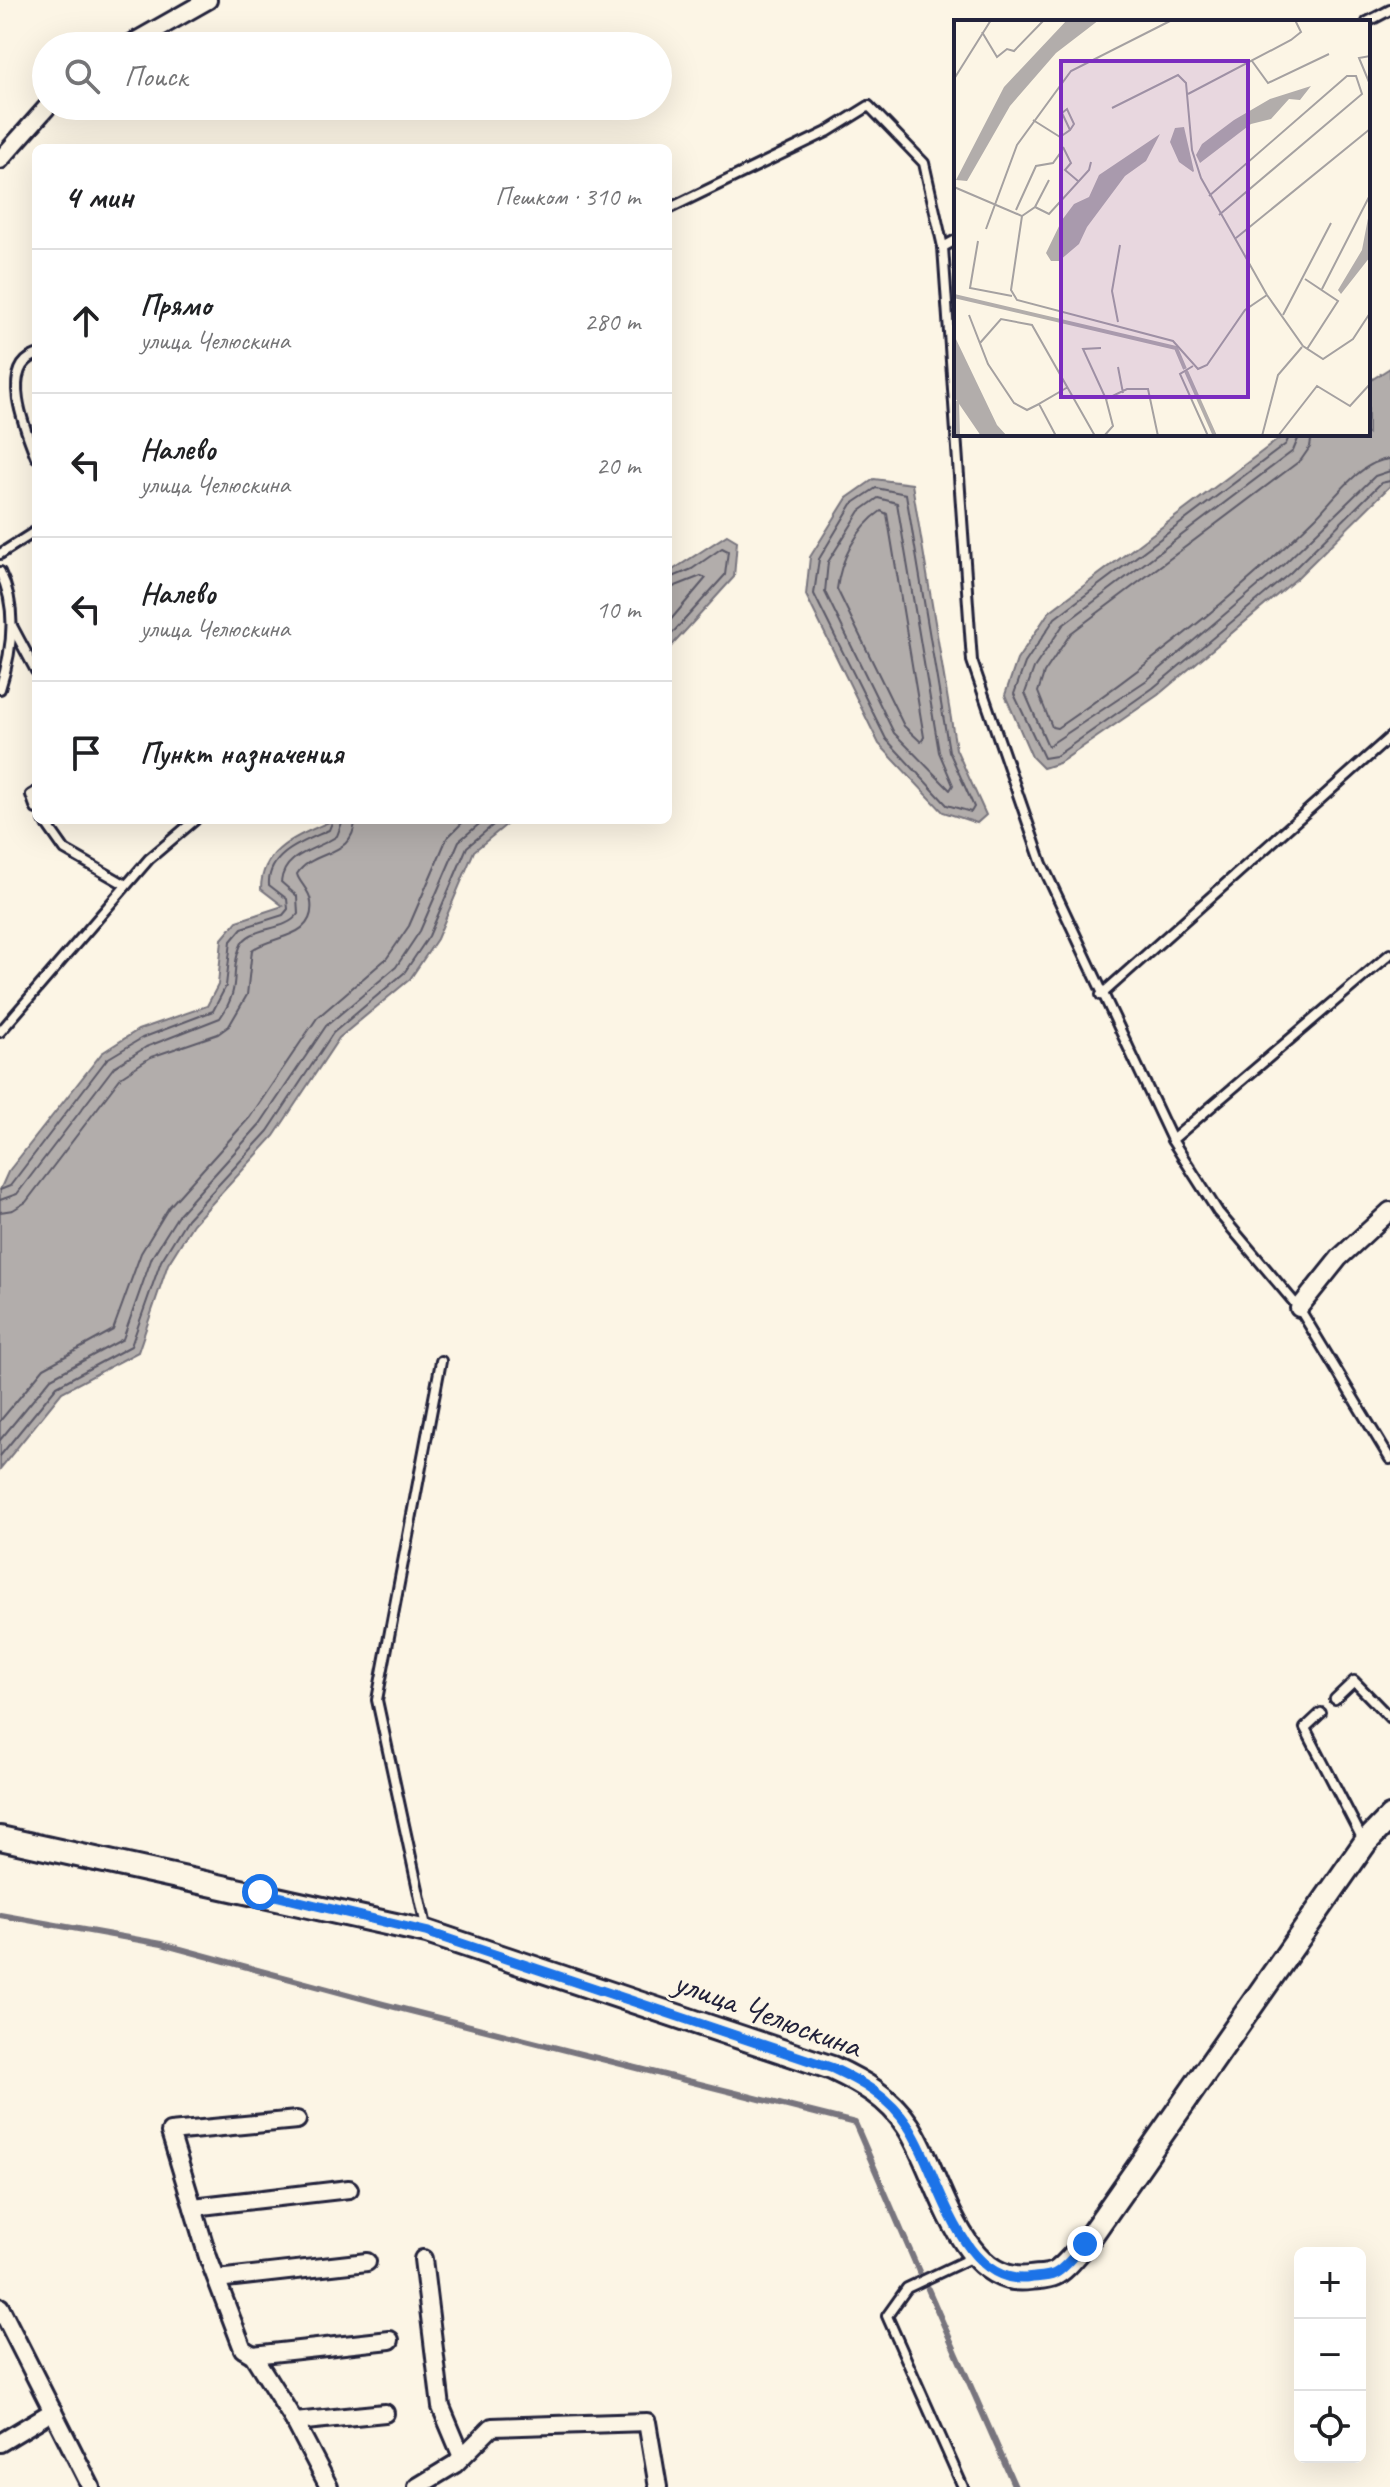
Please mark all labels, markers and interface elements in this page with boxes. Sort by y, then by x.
inset map [954,20,1370,436]
search box [32,32,672,120]
icon: search [60,54,104,98]
text: Поиск [124,57,187,95]
text: 4 мин [64,175,133,218]
text: Пешком · 310 m [495,180,640,213]
text: Прямо [140,286,211,324]
icon: ahead [64,299,108,343]
text: 280 m [584,305,640,338]
text: улица Челюскина [140,324,290,357]
text: Налево [140,430,216,468]
icon: left [64,443,108,487]
text: 20 m [596,449,640,482]
text: улица Челюскина [140,468,290,501]
text: Налево [140,574,216,612]
icon: left [64,587,108,631]
text: 10 m [596,593,640,626]
text: улица Челюскина [140,612,290,645]
icon: arrive [64,731,108,775]
text: Пункт назначения [140,734,343,772]
route start [242,1874,278,1910]
street label: улица Челюскина [667,1959,869,2068]
route end [1067,2226,1103,2262]
map controls [1294,2247,1366,2463]
button: + [1294,2247,1366,2319]
button: − [1294,2319,1366,2391]
button: locate [1294,2391,1366,2463]

